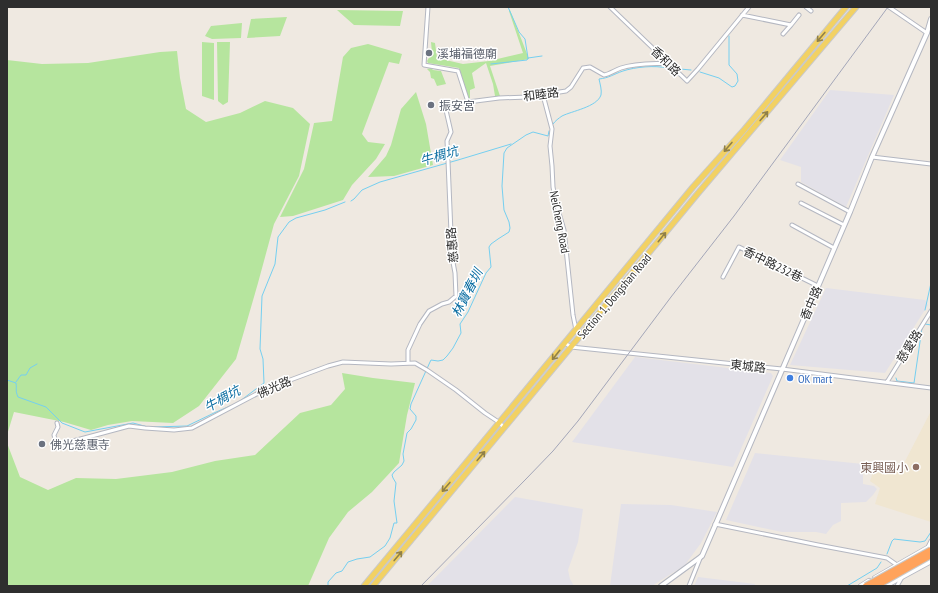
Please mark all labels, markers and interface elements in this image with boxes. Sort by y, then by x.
one-way arrow [817,32,826,42]
street label: 香和路 [648,43,684,79]
place label: 溪埔福德廟 [437,46,497,61]
marker: 溪埔福德廟 [424,48,434,58]
street label: 和睦路 [522,84,560,104]
place label: 振安宮 [439,98,475,113]
marker: 振安宮 [426,100,436,110]
one-way arrow [759,111,768,122]
water label: 牛椆坑 [418,142,462,170]
one-way arrow [724,142,733,152]
street label: NeiCheng Road [547,190,573,254]
street label: 慈惠路 [443,226,461,264]
one-way arrow [658,232,666,243]
street label: 香中路232巷 [741,243,805,285]
street label: Section 1, Dongshan Road [574,250,654,342]
water label: 林寶春圳 [448,264,487,320]
street label: 香中路 [797,283,825,323]
street label: 慈愛路 [893,327,925,365]
one-way arrow [551,349,560,360]
street label: 東城路 [729,357,767,375]
place label: OK mart [798,371,833,386]
street label: 佛光路 [254,373,294,401]
marker: OK mart [785,373,795,383]
water label: 牛椆坑 [201,381,245,416]
place label: 佛光慈惠寺 [50,437,110,452]
marker: 佛光慈惠寺 [37,439,47,449]
one-way arrow [476,451,485,461]
place label: 東興國小 [860,460,908,475]
marker: 東興國小 [911,462,921,472]
one-way arrow [442,482,451,493]
one-way arrow [393,551,402,561]

